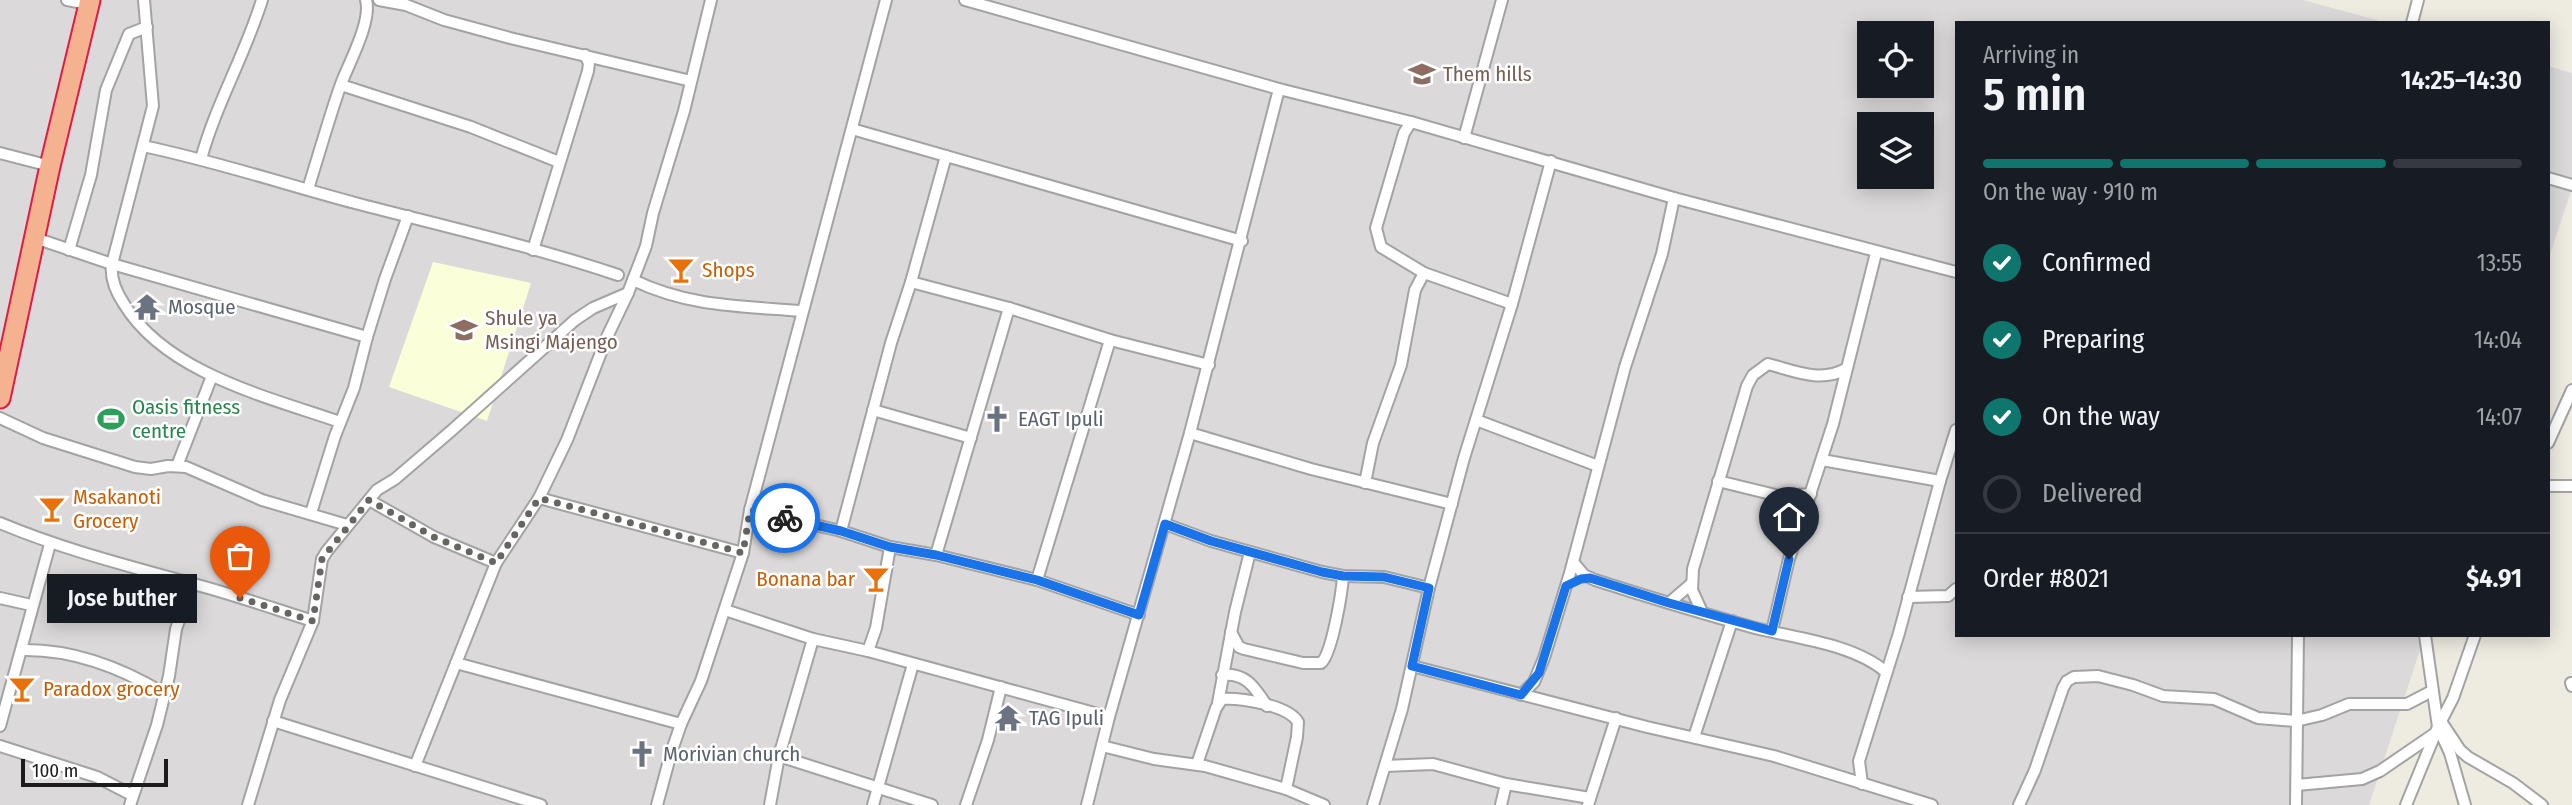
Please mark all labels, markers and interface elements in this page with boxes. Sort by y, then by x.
map controls [1857,21,1934,189]
button: locate [1857,21,1934,98]
text: Arriving in [1983,41,2079,69]
school or university icon: Them hills [1407,59,1437,89]
place label: Them hills [1443,61,1532,87]
text: 14:25–14:30 [2401,65,2522,96]
text: 5 min [1983,67,2086,122]
button: layers [1857,112,1934,189]
text: On the way · 910 m [1983,178,2158,206]
icon: check [1983,244,2021,282]
text: Confirmed [2042,247,2152,278]
text: 13:55 [2477,249,2522,277]
bar icon: Shops [666,255,696,285]
place label: Shops [702,257,755,283]
temple icon: Mosque [132,292,162,322]
place label: Mosque [168,294,236,320]
place label: Shule ya Msingi Majengo [485,305,618,355]
school or university icon: Shule ya Msingi Majengo [449,315,479,345]
icon: check [1983,321,2021,359]
text: Preparing [2042,324,2144,355]
text: 14:04 [2474,326,2522,354]
place label: Oasis fitness centre [132,394,240,444]
icon: check [1983,398,2021,436]
text: On the way [2042,401,2160,432]
text: 14:07 [2476,403,2522,431]
sports icon: Oasis fitness centre [96,404,126,434]
church icon: EAGT Ipuli [982,404,1012,434]
place label: EAGT Ipuli [1018,406,1103,432]
text: Delivered [2042,478,2143,509]
courier [750,483,820,553]
place label: Msakanoti Grocery [73,484,161,534]
pin [1759,487,1819,559]
bar icon: Msakanoti Grocery [37,494,67,524]
icon: home [1770,498,1808,536]
icon: bike [766,499,804,537]
pin [210,526,270,598]
icon: bag [221,537,259,575]
text: Order #8021 [1983,563,2109,594]
text: $4.91 [2466,563,2522,594]
bar icon: Bonana bar [861,564,891,594]
place label: Bonana bar [756,566,856,592]
callout: Jose buther [47,574,198,622]
text: Jose buther [67,584,177,612]
bar icon: Paradox grocery [7,674,37,704]
place label: Paradox grocery [43,676,180,702]
temple icon: TAG Ipuli [993,703,1023,733]
place label: TAG Ipuli [1029,705,1104,731]
church icon: Morivian church [627,739,657,769]
place label: Morivian church [663,741,800,767]
scale bar [21,756,168,788]
text: 100 m [32,759,78,782]

